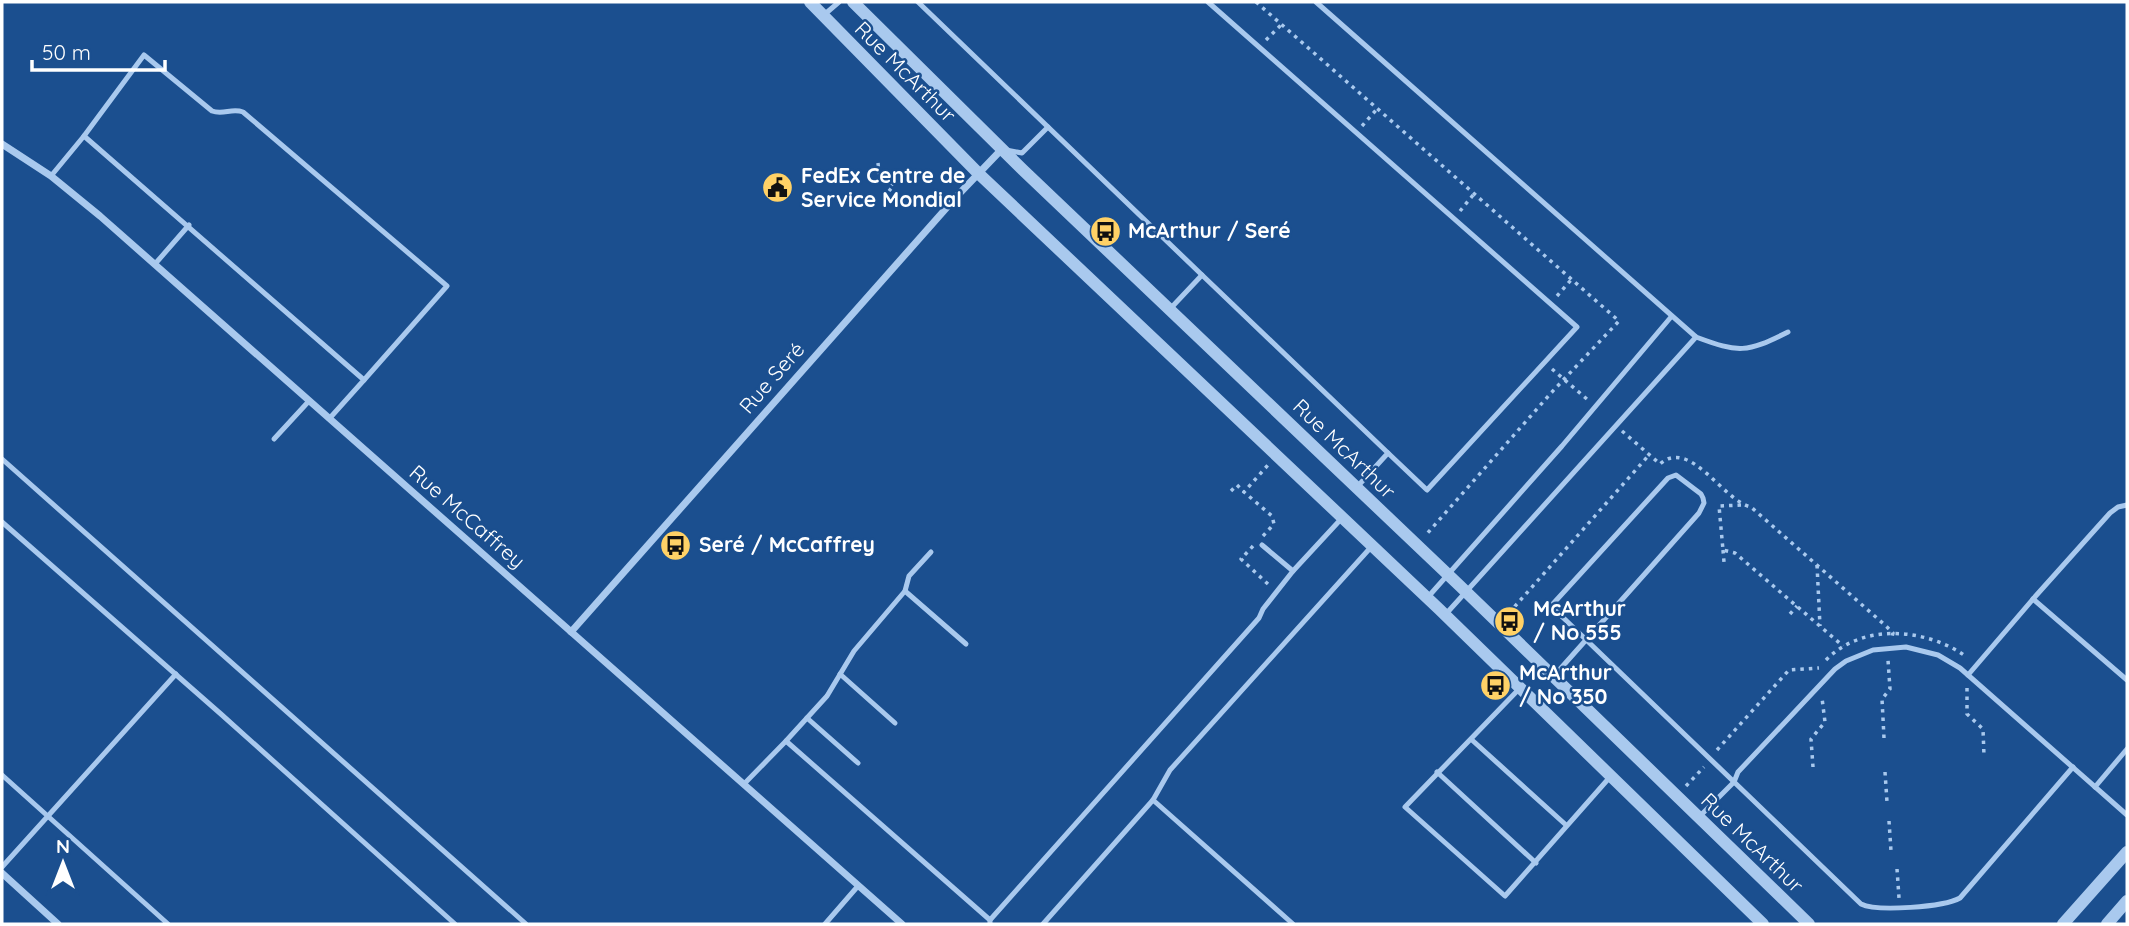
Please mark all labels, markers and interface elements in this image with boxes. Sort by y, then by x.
street label: Rue McArthur [850,15,962,127]
scale bar [32,28,164,72]
text: 50 m [42,39,91,65]
place label: FedEx Centre de Service Mondial [801,162,965,212]
public building icon: FedEx Centre de Service Mondial [761,171,795,205]
bus stop icon: McArthur / Seré [1088,214,1122,248]
place label: McArthur / Seré [1128,217,1291,243]
street label: Rue Seré [733,336,809,419]
street label: Rue McArthur [1288,393,1401,504]
street label: Rue McCaffrey [405,459,531,573]
bus stop icon: Seré / McCaffrey [659,528,693,562]
place label: Seré / McCaffrey [699,531,875,557]
place label: McArthur / No 555 [1533,595,1626,645]
bus stop icon: McArthur / No 555 [1493,604,1527,638]
place label: McArthur / No 350 [1519,659,1612,709]
bus stop icon: McArthur / No 350 [1479,668,1513,702]
street label: Rue McArthur [1696,787,1809,898]
north arrow [28,828,98,898]
text: N [56,834,70,858]

